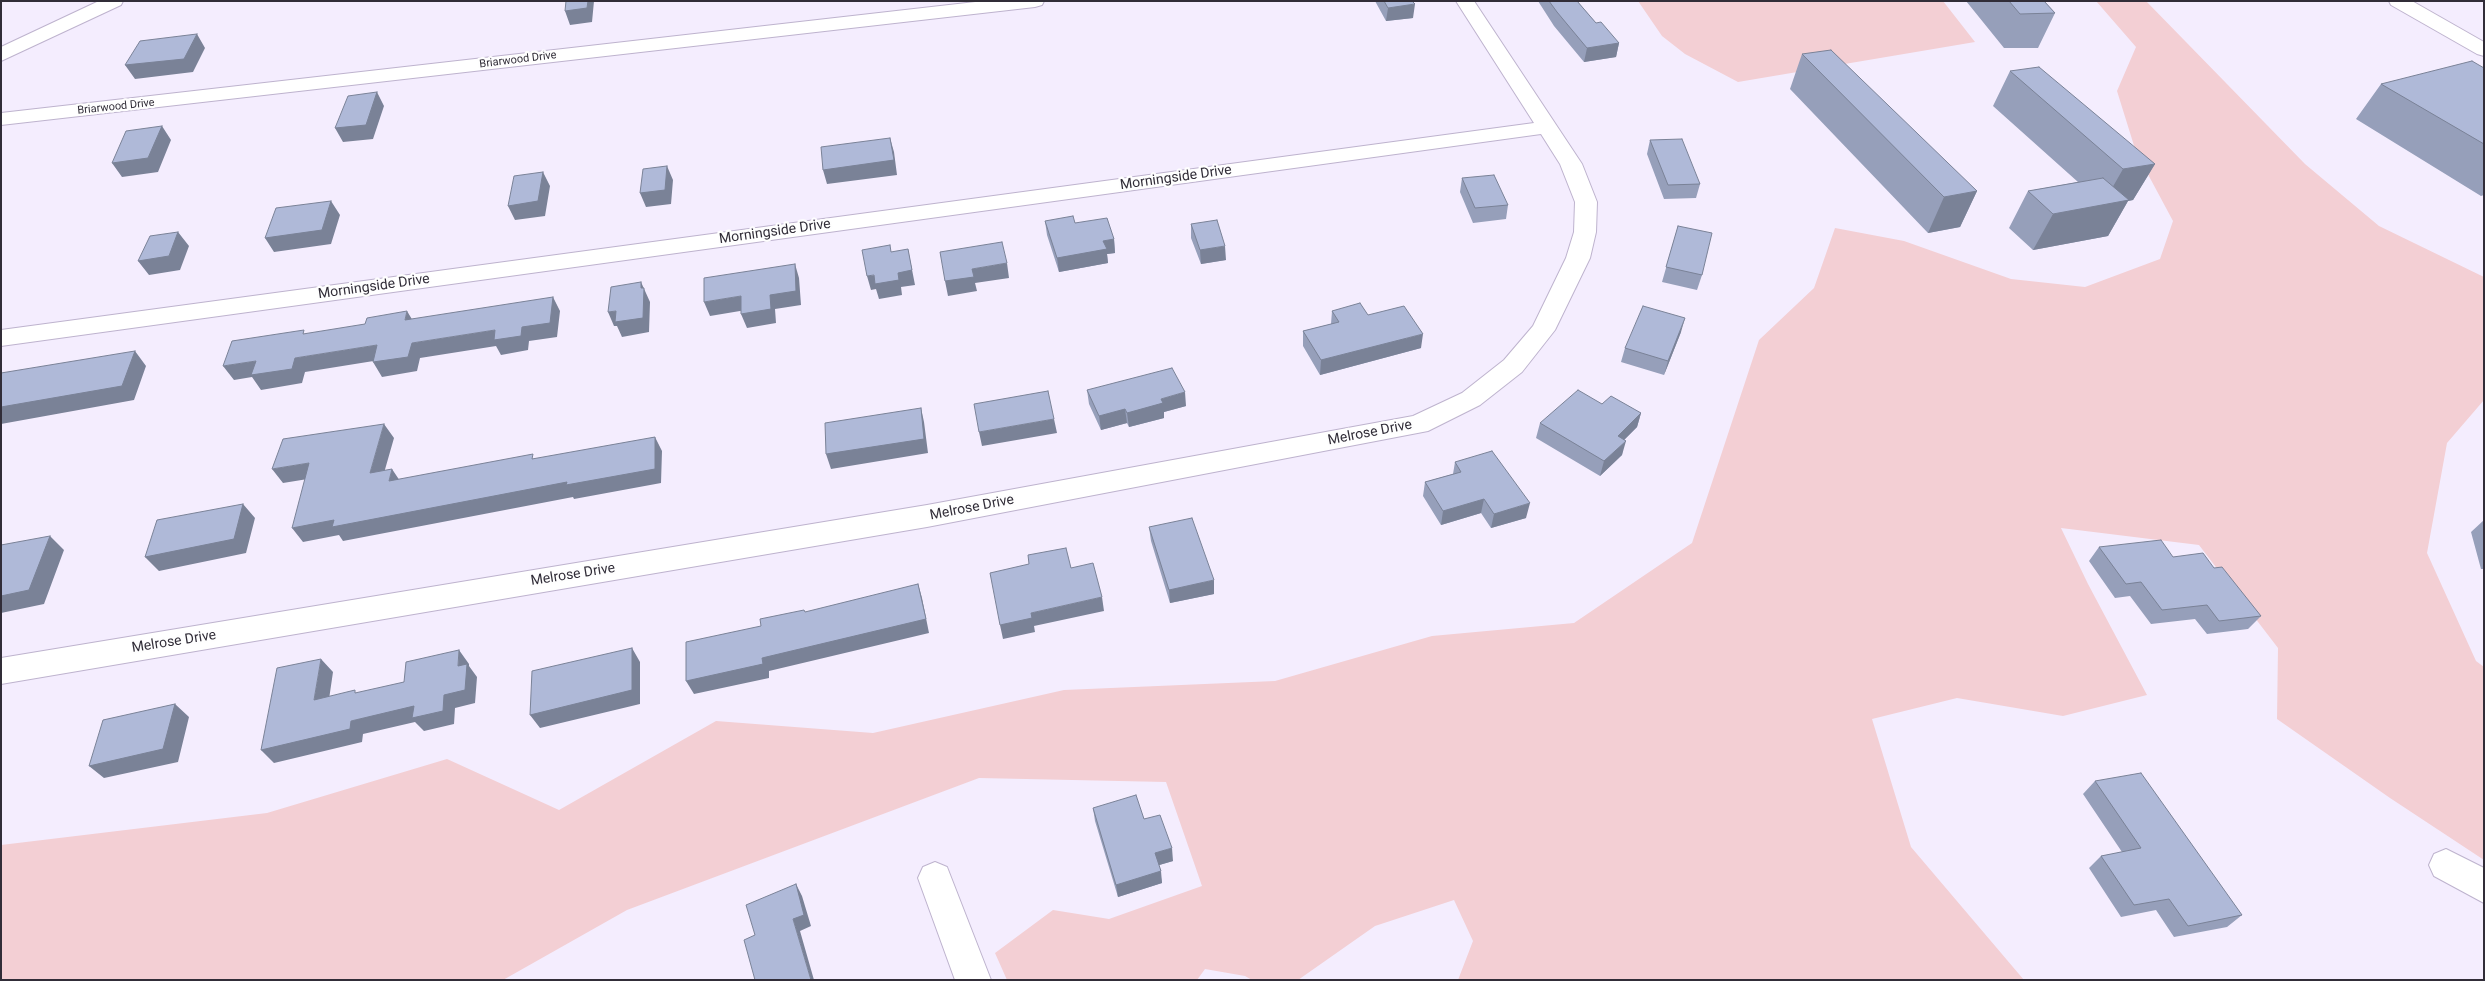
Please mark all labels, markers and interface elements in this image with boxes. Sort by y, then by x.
street label: Briarwood Drive [479,49,557,71]
street label: Briarwood Drive [77,96,155,118]
street label: Morningside Drive [1119,162,1233,194]
street label: Morningside Drive [718,216,832,248]
street label: Morningside Drive [317,271,431,303]
street label: Melrose Drive [1327,417,1413,449]
street label: Melrose Drive [929,492,1015,524]
street label: Melrose Drive [530,560,616,590]
street label: Melrose Drive [131,627,217,657]

